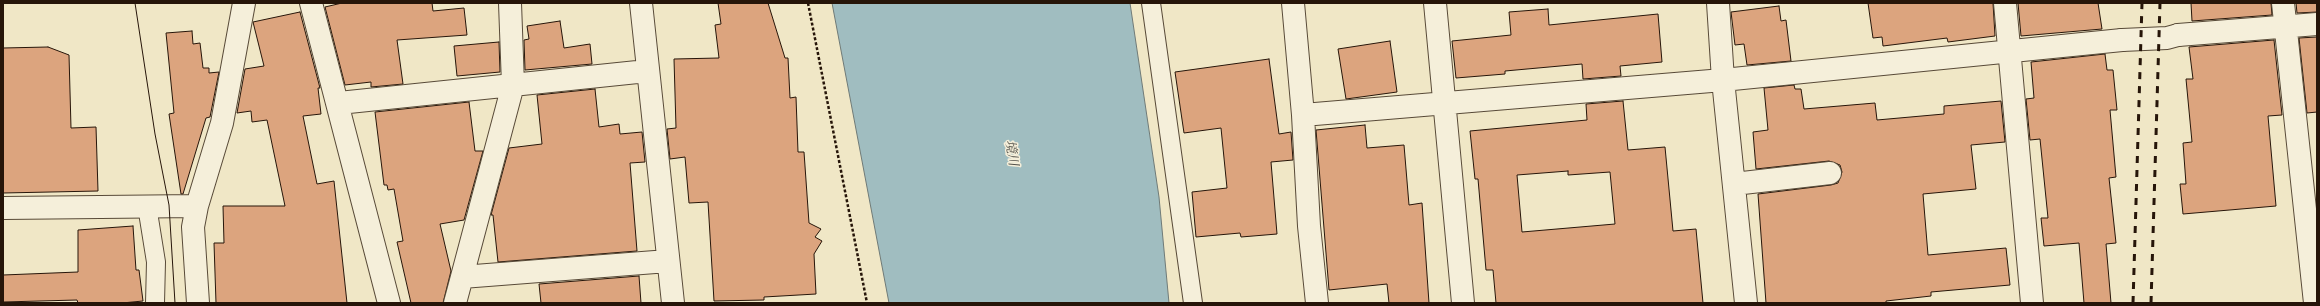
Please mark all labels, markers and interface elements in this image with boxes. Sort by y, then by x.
water label: 境川 [1001,139,1021,167]

